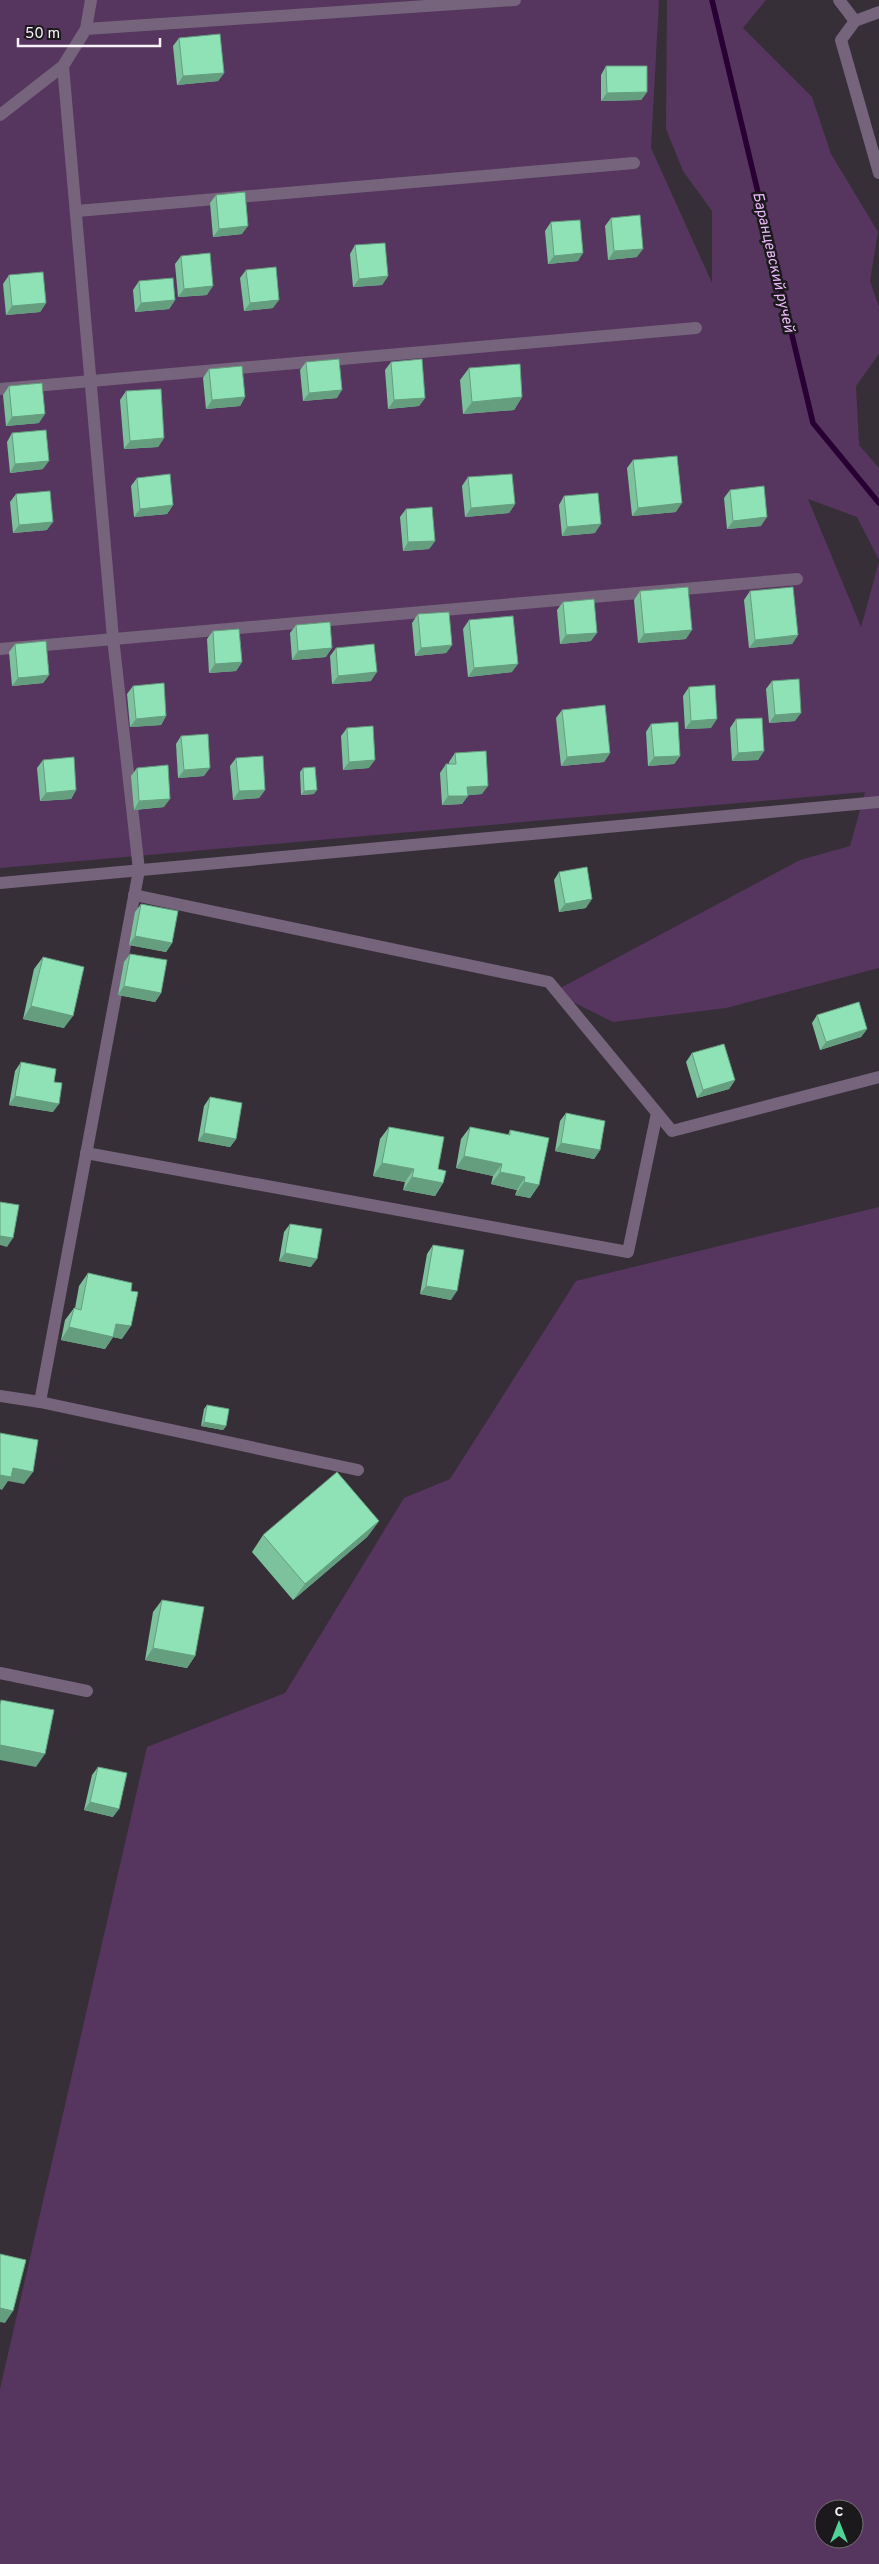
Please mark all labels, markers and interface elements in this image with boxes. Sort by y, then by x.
scale bar [18,15,160,47]
text: 50 m [25,25,60,44]
water label: Баранцевский ручей [747,190,798,336]
north arrow [814,2499,864,2549]
text: С [835,2504,844,2521]

